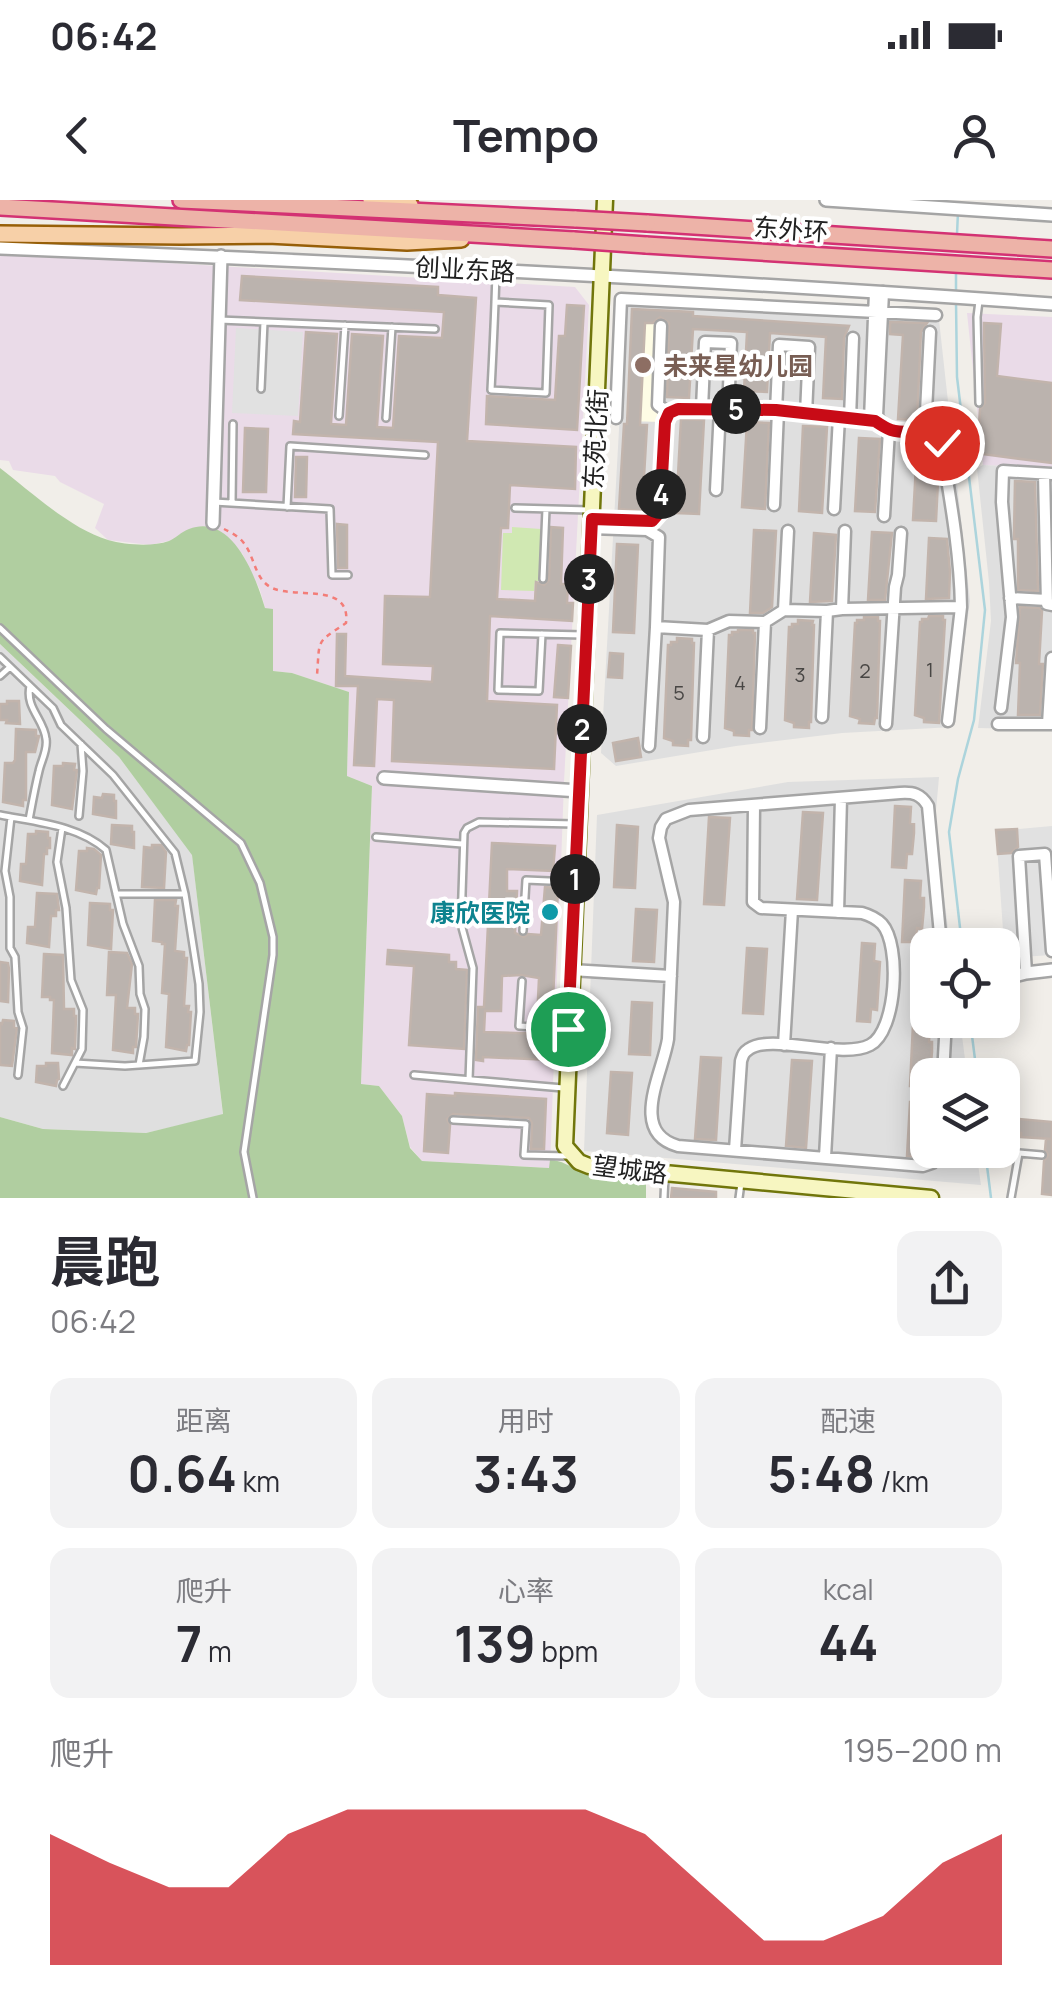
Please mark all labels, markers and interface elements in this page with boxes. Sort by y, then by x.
text: 06:42 [50,9,157,61]
text: Tempo [453,104,599,166]
icon: back [50,108,105,163]
icon: person [947,108,1002,163]
street label: 东外环 [752,209,830,249]
street label: 创业东路 [414,249,516,289]
place label: 未来星幼儿园 [663,348,813,383]
marker: 未来星幼儿园 [632,354,654,376]
pin: 5 [711,384,761,434]
street label: 东苑北街 [575,388,615,490]
text: 5 [728,390,744,428]
pin [900,401,985,486]
icon: check [915,416,970,471]
pin: 4 [636,469,686,519]
text: 4 [652,475,670,513]
pin: 3 [564,554,614,604]
text: 3 [581,560,597,598]
house number: 1 [926,656,934,683]
house number: 2 [859,657,871,684]
house number: 3 [794,661,806,688]
house number: 4 [734,669,746,696]
house number: 5 [673,679,685,706]
pin: 2 [557,704,607,754]
text: 2 [574,710,590,748]
pin: 1 [550,854,600,904]
text: 1 [569,860,581,898]
place label: 康欣医院 [430,895,530,930]
marker: 康欣医院 [539,901,561,923]
map controls [910,928,1020,1168]
button: locate [910,928,1020,1038]
pin [526,987,611,1072]
icon: arrive [541,1002,596,1057]
button: layers [910,1058,1020,1168]
street label: 望城路 [591,1147,669,1191]
text: 晨跑 [50,1223,160,1299]
button: share [897,1231,1002,1336]
text: 06:42 [50,1299,136,1343]
text: 距离 [176,1401,232,1439]
text: 用时 [498,1401,554,1439]
text: 配速 [820,1401,876,1439]
text: 0.64 [127,1439,237,1507]
text: 3:43 [473,1439,579,1507]
text: 5:48 [768,1439,875,1507]
text: km [237,1462,280,1500]
text: /km [875,1462,929,1500]
text: kcal [823,1570,874,1608]
text: 爬升 [176,1571,232,1609]
text: 心率 [498,1571,554,1609]
text: 44 [818,1608,878,1676]
text: 7 [176,1609,202,1677]
text: 139 [454,1609,536,1677]
text: m [202,1632,232,1670]
text: bpm [536,1632,598,1670]
text: 195–200 m [843,1728,1002,1772]
text: 爬升 [50,1731,114,1775]

